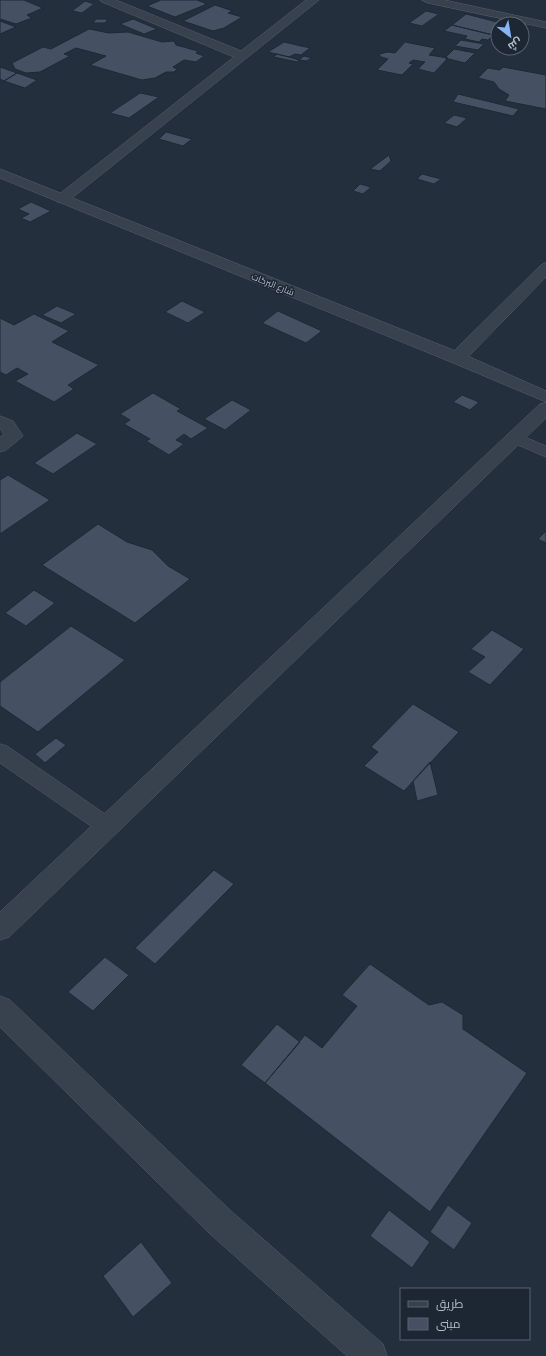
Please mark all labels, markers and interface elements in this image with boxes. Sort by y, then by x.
north arrow [490,16,530,56]
text: ش [505,35,525,54]
street label: شارع البركات [250,270,296,298]
legend [400,1288,530,1340]
text: طريق [436,1296,464,1311]
text: مبنى [436,1316,461,1331]

